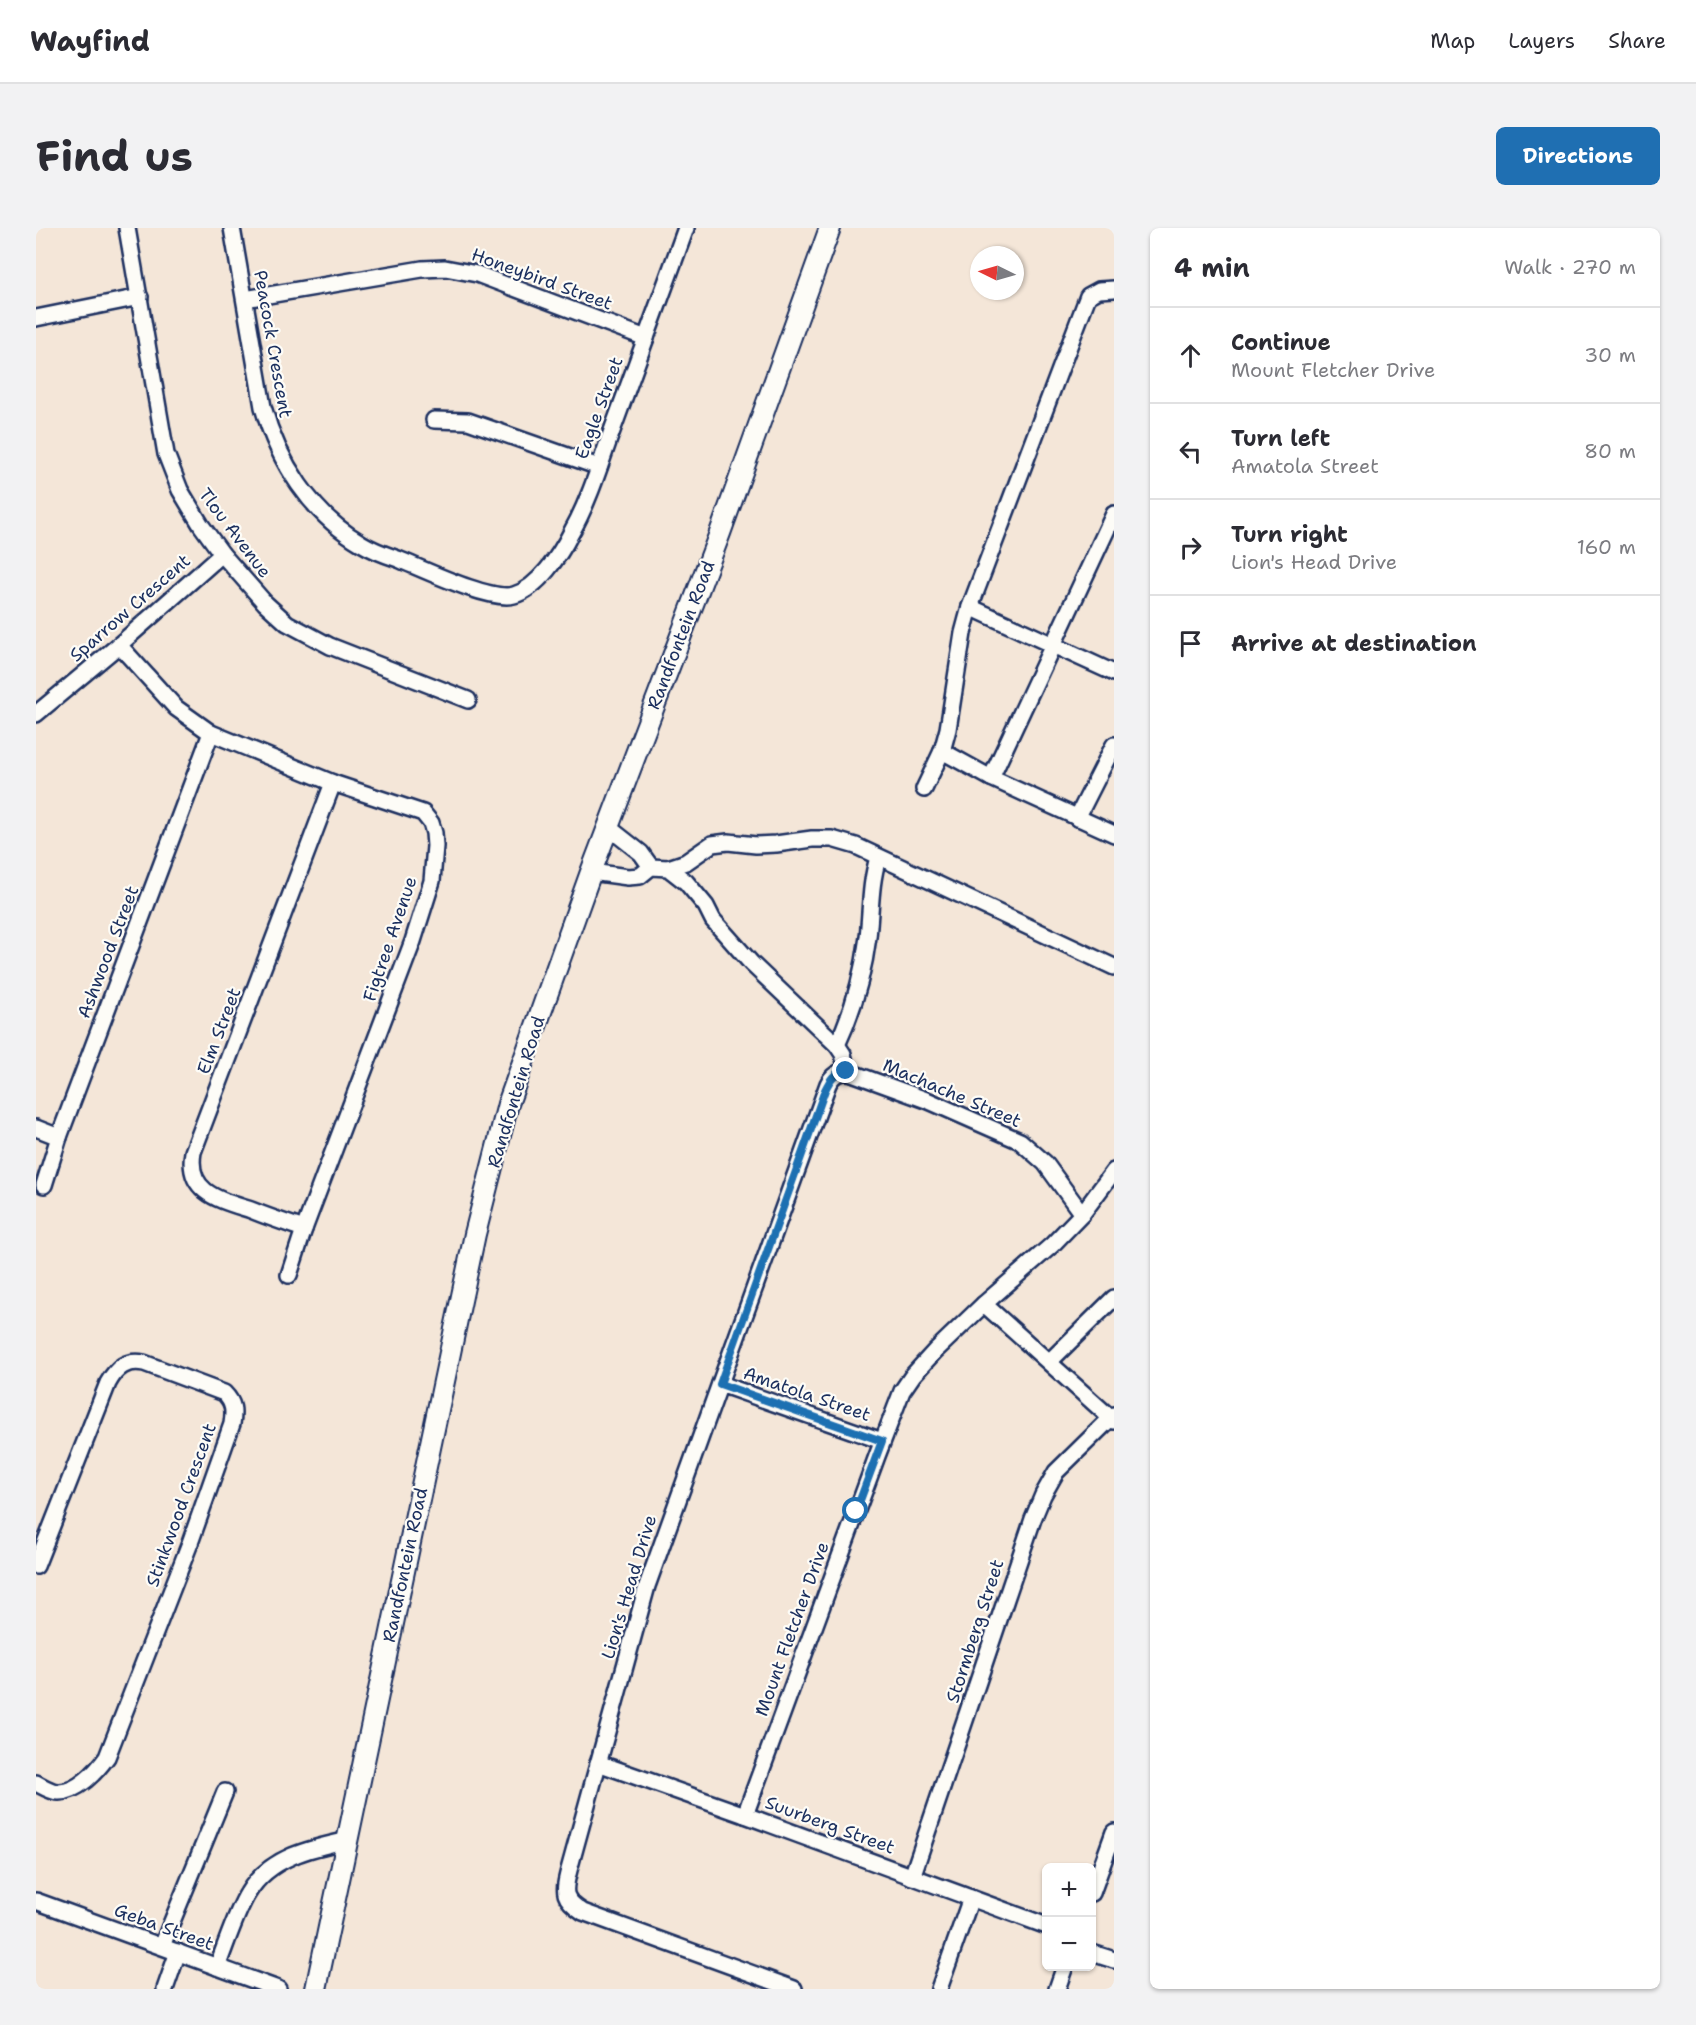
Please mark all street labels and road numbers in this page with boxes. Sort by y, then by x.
street label: Honeybird Street [468,242,616,316]
street label: Peacock Crescent [248,268,298,420]
street label: Eagle Street [569,353,629,463]
street label: Tlou Avenue [193,483,277,583]
street label: Sparrow Crescent [65,549,196,667]
street label: Randfontein Road [642,557,720,713]
street label: Figtree Avenue [357,873,423,1005]
street label: Ashwood Street [72,882,144,1022]
street label: Elm Street [191,984,247,1078]
street label: Randfontein Road [481,1013,551,1171]
street label: Machache Street [879,1053,1025,1133]
street label: Amatola Street [740,1361,874,1427]
street label: Stinkwood Crescent [140,1420,222,1590]
street label: Randfontein Road [377,1485,433,1645]
street label: Lion's Head Drive [596,1512,662,1662]
street label: Mount Fletcher Drive [749,1538,835,1720]
street label: Stormberg Street [940,1556,1010,1706]
street label: Suurberg Street [762,1790,898,1860]
street label: Geba Street [111,1898,217,1956]

